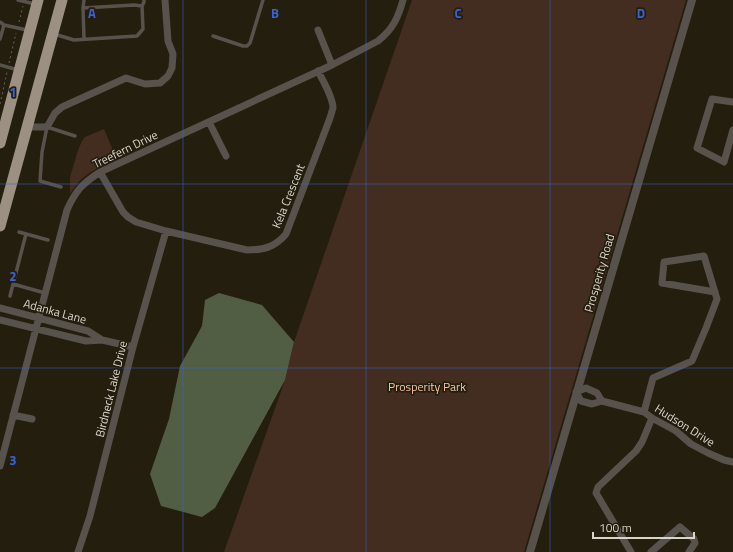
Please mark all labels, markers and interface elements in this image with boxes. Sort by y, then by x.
text: A [88,3,96,23]
text: B [271,3,279,23]
text: C [454,3,462,23]
text: D [637,3,645,23]
text: 1 [9,82,17,102]
street label: Treefern Drive [89,125,161,173]
street label: Kela Crescent [266,160,310,231]
street label: Prosperity Road [579,232,619,314]
text: 2 [9,266,17,286]
street label: Adanka Lane [21,293,89,329]
street label: Birdneck Lake Drive [90,339,132,439]
park label: Prosperity Park [388,377,466,396]
street label: Hudson Drive [651,399,719,451]
text: 3 [9,450,17,470]
scale bar [593,514,694,540]
text: 100 m [599,518,632,537]

